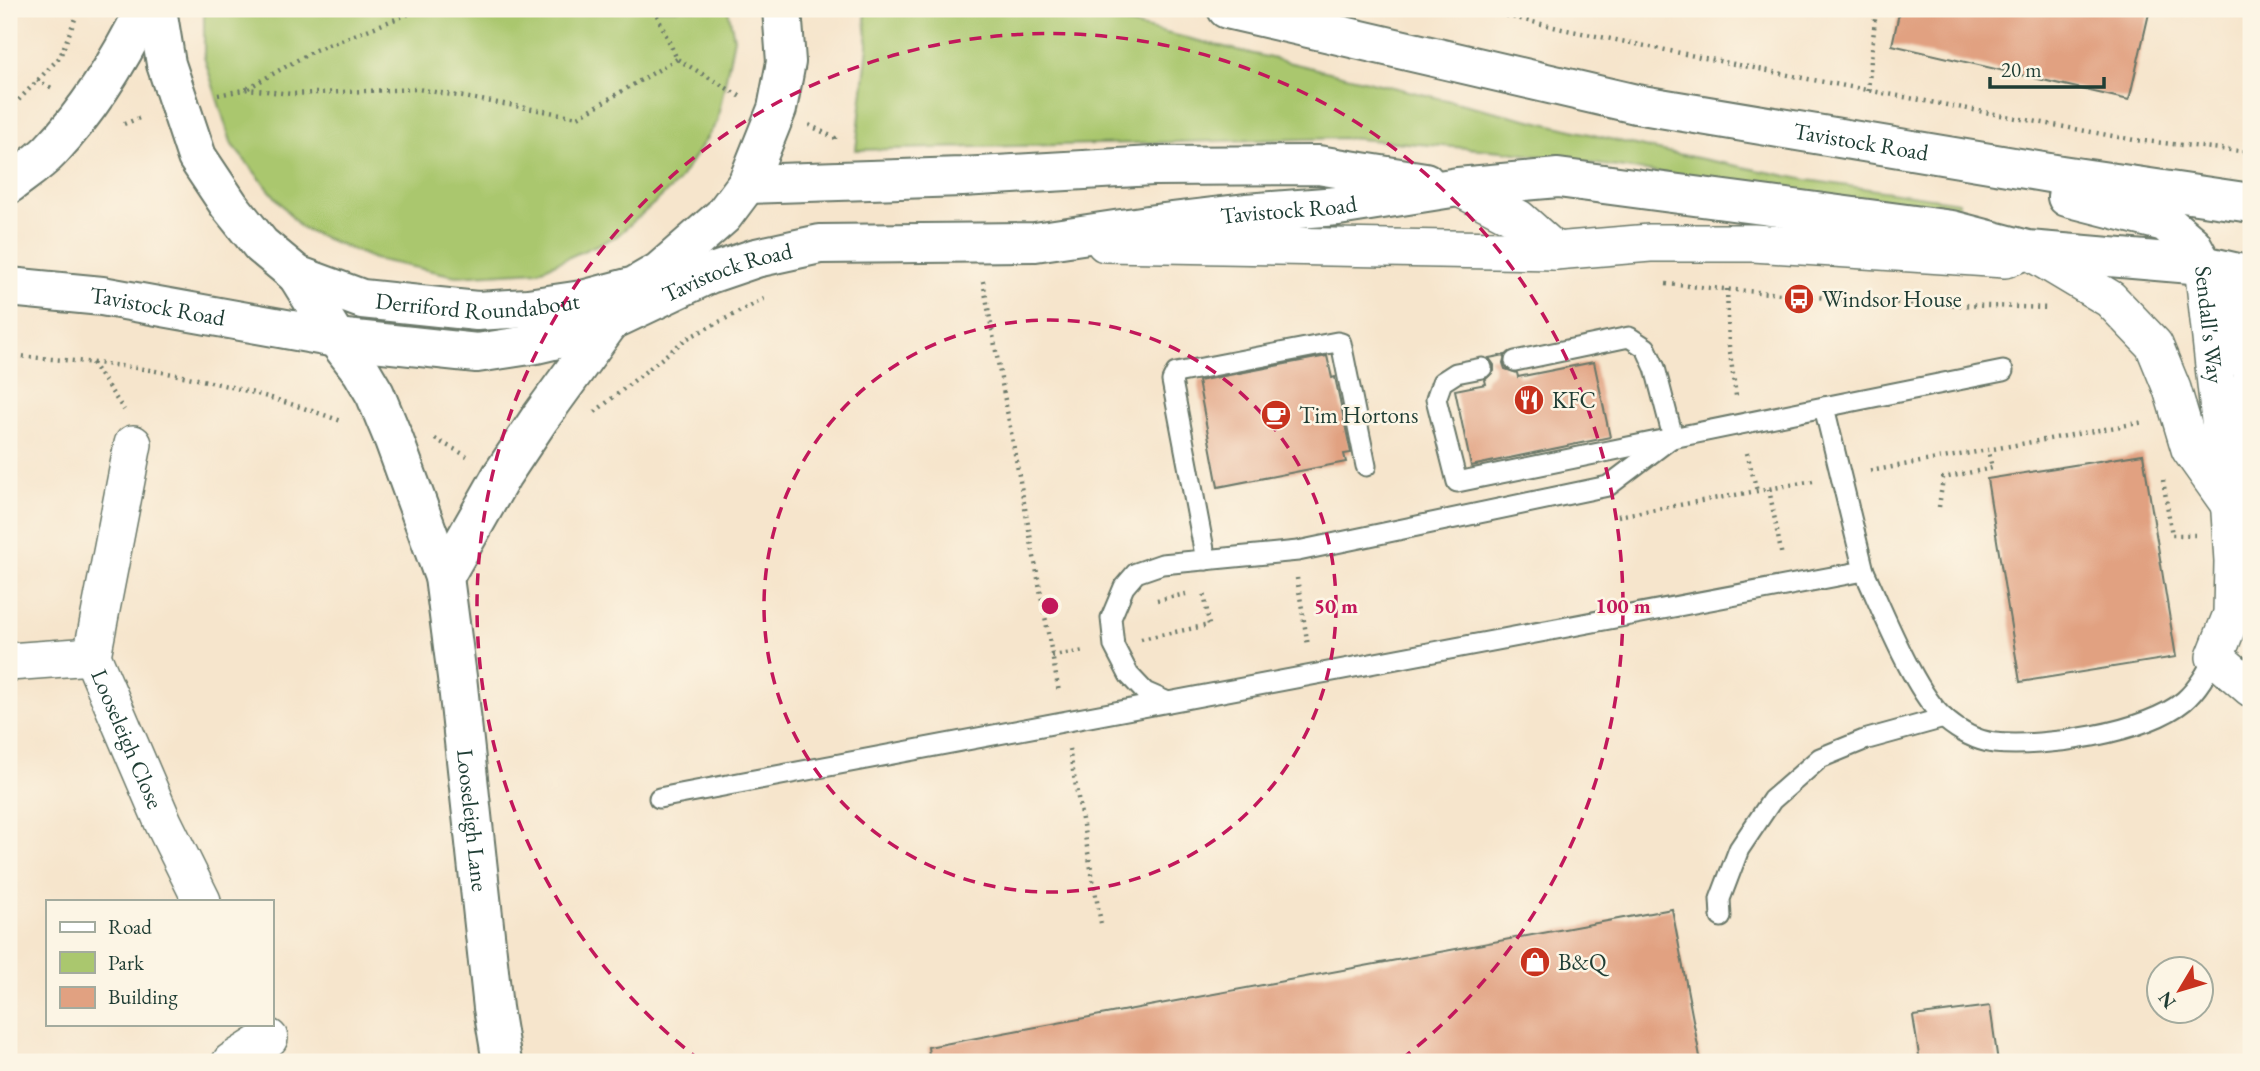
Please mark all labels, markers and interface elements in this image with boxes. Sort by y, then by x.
scale bar [1990,46,2104,90]
text: 20 m [2001,56,2042,83]
street label: Tavistock Road [1791,116,1931,168]
street label: Tavistock Road [1219,188,1359,231]
street label: Tavistock Road [657,235,795,309]
street label: Sendall's Way [2188,264,2231,386]
street label: Tavistock Road [89,280,228,333]
bus stop icon: Windsor House [1782,282,1816,316]
place label: Windsor House [1822,284,1962,314]
street label: Derriford Roundabout [374,285,582,326]
restaurant icon: KFC [1512,383,1546,417]
place label: KFC [1552,385,1596,415]
cafe icon: Tim Hortons [1259,398,1293,432]
place label: Tim Hortons [1299,400,1418,430]
text: 50 m [1314,592,1358,619]
text: 100 m [1595,592,1651,619]
centre of rings [1038,594,1062,618]
street label: Looseleigh Close [84,664,171,813]
street label: Looseleigh Lane [450,748,495,893]
legend [46,900,273,1026]
text: Road [108,913,152,940]
shop icon: B&Q [1518,945,1552,979]
place label: B&Q [1558,947,1610,977]
text: Park [108,949,145,976]
north arrow [2144,956,2214,1026]
text: Building [108,983,178,1010]
text: N [2152,986,2182,1014]

